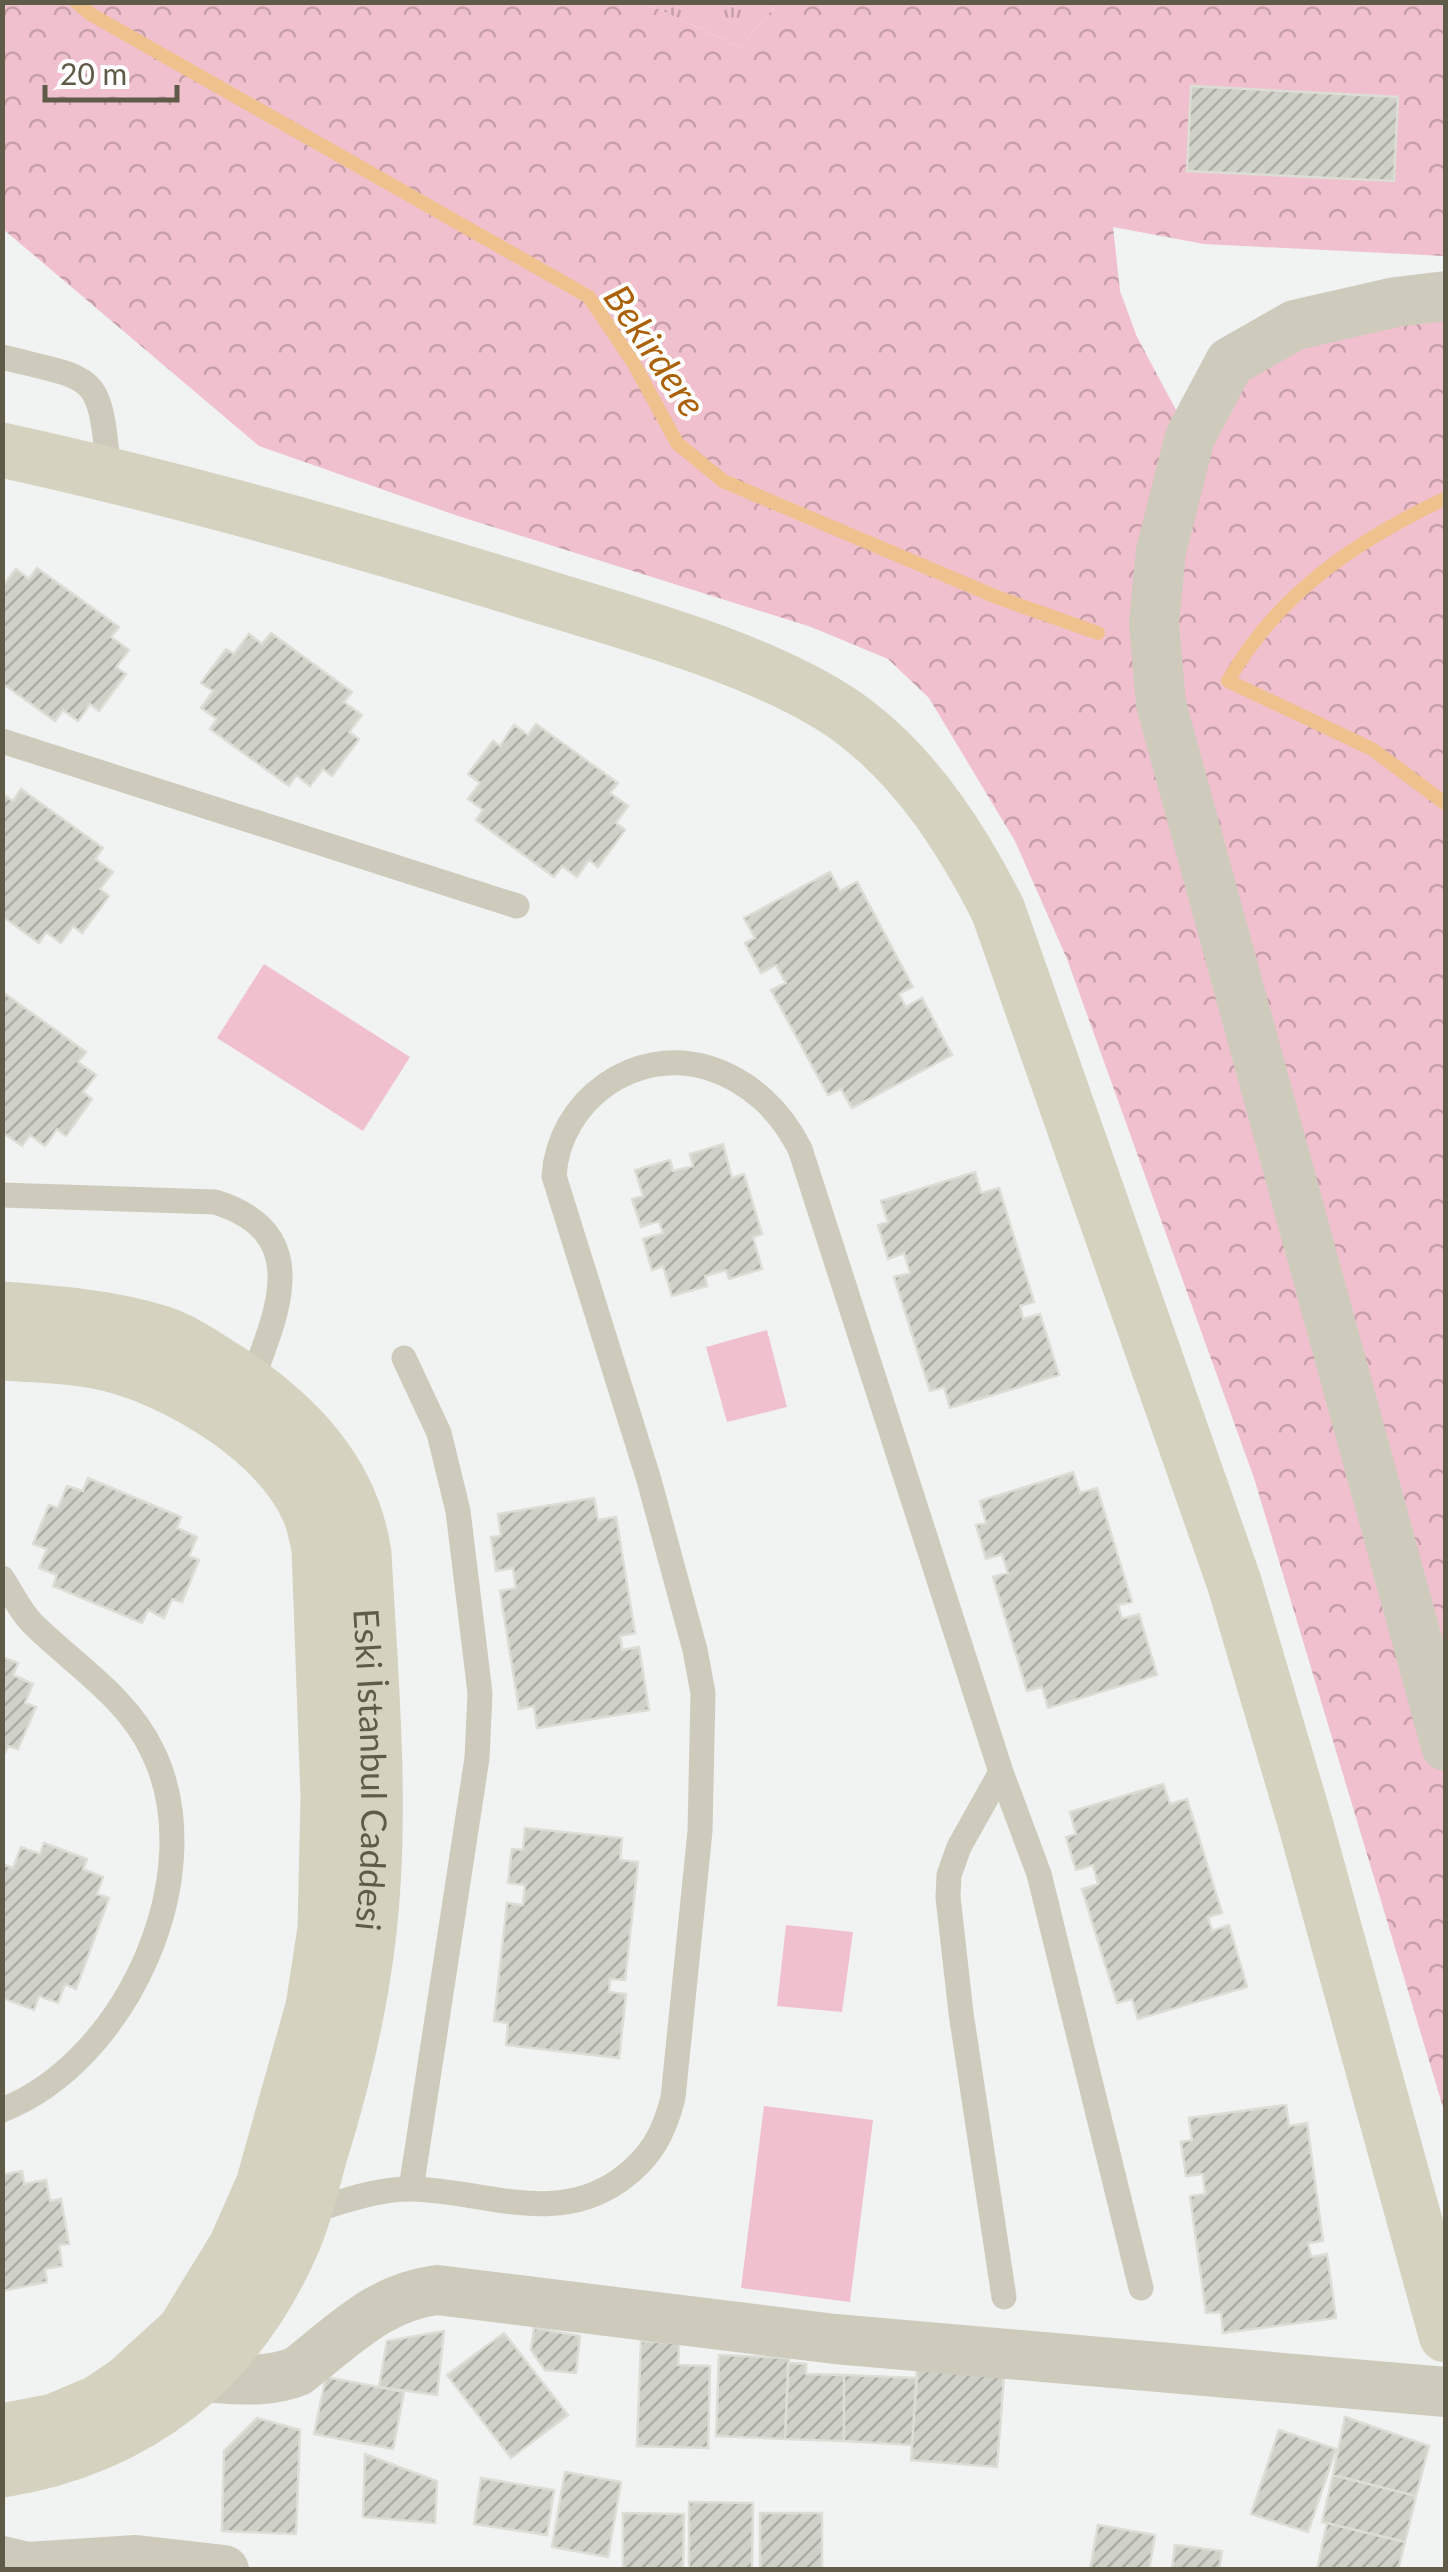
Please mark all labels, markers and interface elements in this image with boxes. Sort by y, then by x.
scale bar [45,40,178,102]
text: 20 m [60,55,127,91]
water label: Bekirdere [595,276,717,424]
street label: Eski İstanbul Caddesi [346,1607,396,1933]

